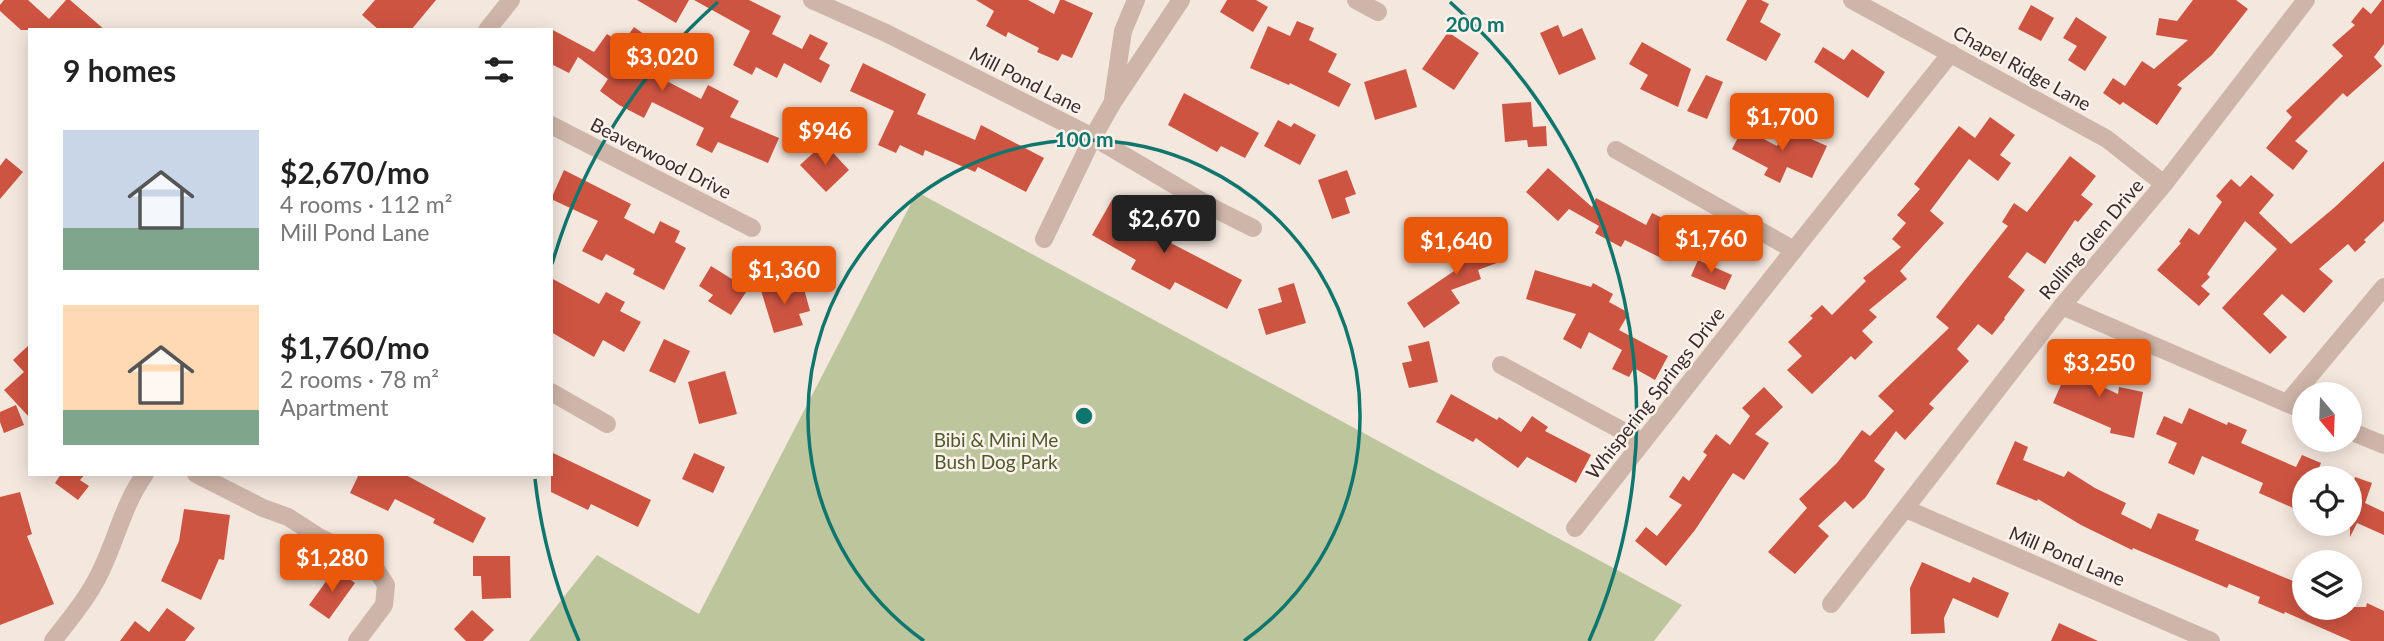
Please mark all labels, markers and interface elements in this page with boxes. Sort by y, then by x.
text: 200 m [1445,11,1505,36]
street label: Chapel Ridge Lane [1949,20,2095,115]
pin: $3,020 [605,34,719,93]
street label: Mill Pond Lane [966,41,1086,118]
text: $3,020 [626,42,698,70]
icon: filters [480,51,518,89]
text: 9 homes [63,52,176,88]
pin: $1,700 [1725,94,1839,153]
text: $1,700 [1746,102,1818,130]
pin: $946 [784,108,866,167]
street label: Beaverwood Drive [587,112,736,203]
text: $946 [798,116,852,144]
text: 100 m [1054,126,1114,151]
text: $2,670/mo [280,154,429,190]
icon: home [119,158,203,242]
street label: Rolling Glen Drive [2034,174,2148,304]
text: 4 rooms · 112 m² [280,190,452,218]
pin: $2,670 [1107,196,1221,255]
text: $2,670 [1128,204,1200,232]
pin: $1,760 [1654,216,1768,275]
text: Mill Pond Lane [280,218,430,246]
pin: $1,640 [1399,218,1513,277]
text: $1,760 [1675,224,1747,252]
text: $1,640 [1420,226,1492,254]
pin: $1,360 [727,246,841,306]
text: $1,360 [748,255,820,283]
street label: Whispering Springs Drive [1580,302,1729,483]
text: $1,760/mo [280,329,429,365]
icon: home [119,333,203,417]
pin: $3,250 [2042,340,2156,399]
text: $3,250 [2063,348,2135,376]
text: 2 rooms · 78 m² [280,365,439,393]
north arrow [2292,382,2362,452]
map controls [2292,382,2362,620]
text: Apartment [280,393,388,421]
centre of rings [1072,404,1096,428]
park label: Bibi & Mini Me Bush Dog Park [934,428,1058,473]
button: locate [2292,466,2362,536]
street label: Mill Pond Lane [2006,521,2129,590]
pin: $1,280 [275,534,389,594]
text: $1,280 [296,543,368,571]
button: layers [2292,550,2362,620]

